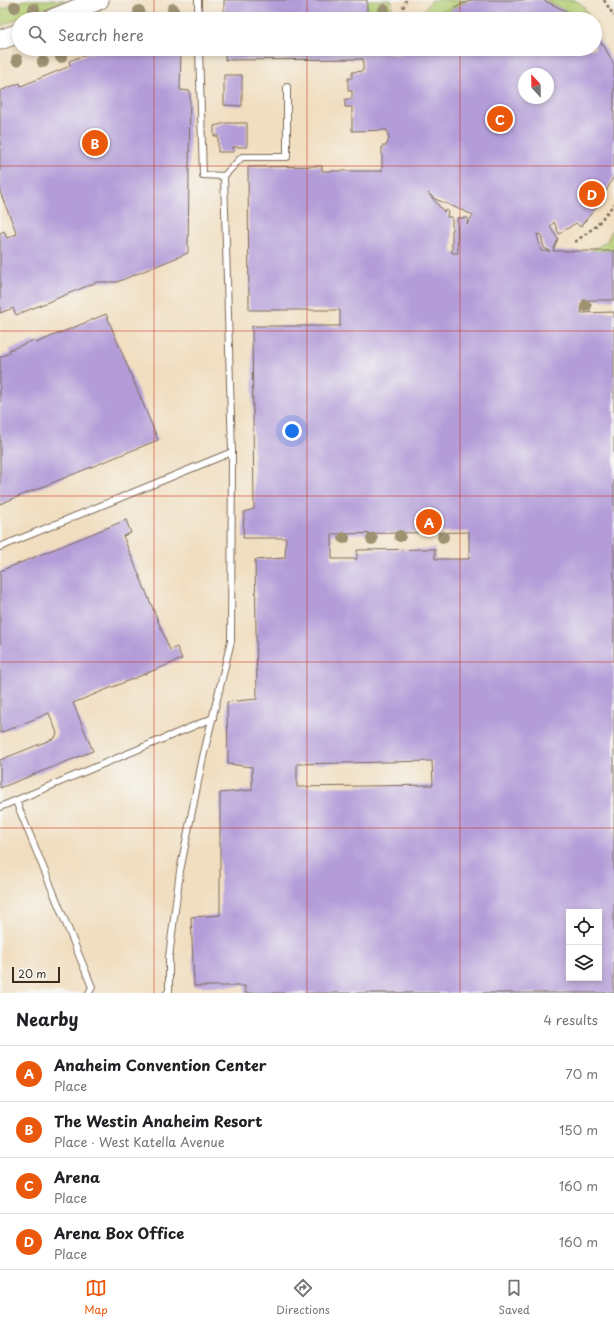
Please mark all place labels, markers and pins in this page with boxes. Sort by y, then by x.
pin: C [487,104,513,134]
pin: B [82,128,108,158]
pin: D [579,179,605,209]
pin: A [416,507,442,537]

